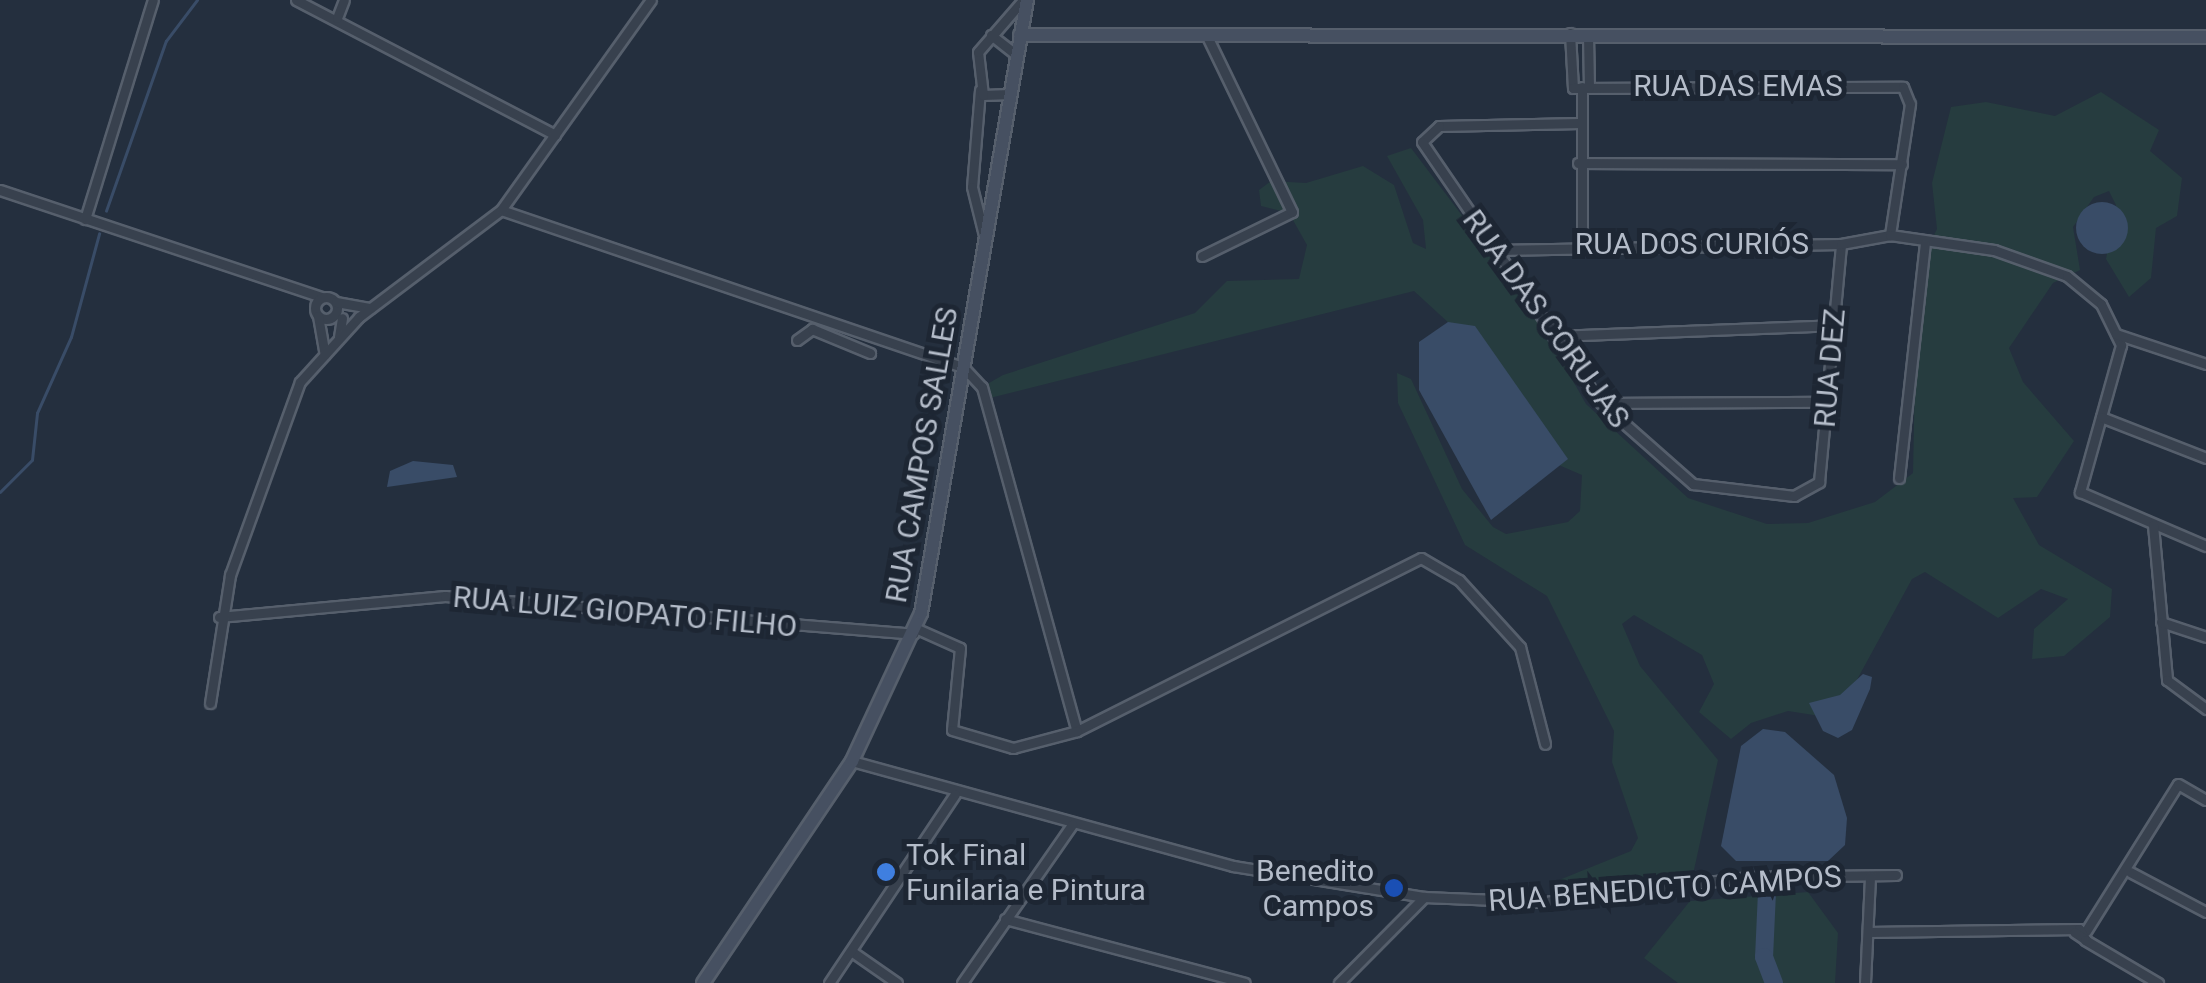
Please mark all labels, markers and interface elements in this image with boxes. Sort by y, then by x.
street label: RUA DAS EMAS [1633,68,1843,104]
street label: RUA DAS CORUJAS [1455,203,1637,435]
street label: RUA DOS CURIÓS [1575,226,1809,262]
street label: RUA CAMPOS SALLES [878,304,966,606]
street label: RUA DEZ [1807,307,1853,429]
street label: RUA LUIZ GIOPATO FILHO [451,579,799,645]
place label: Tok Final Funilaria e Pintura [906,837,1146,908]
place label: Benedito Campos [1256,853,1374,924]
street label: RUA BENEDICTO CAMPOS [1487,859,1843,919]
marker: Tok Final Funilaria e Pintura [875,861,897,883]
marker: Benedito Campos [1383,877,1405,899]

